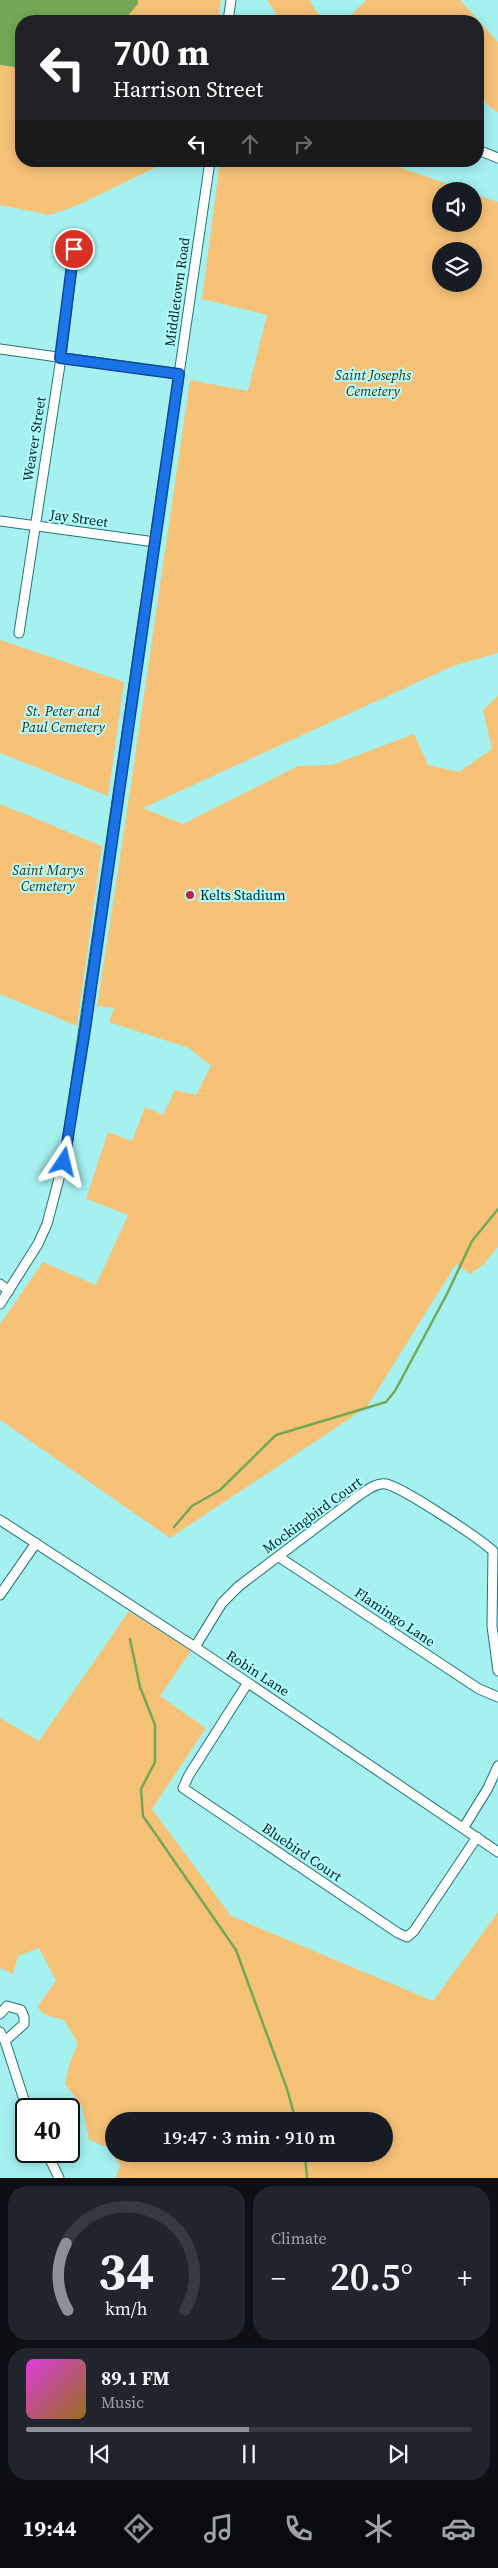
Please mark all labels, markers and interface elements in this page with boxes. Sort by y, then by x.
text: 700 m [113,29,209,77]
icon: left [30,35,95,100]
text: Harrison Street [113,74,263,104]
icon: left [183,130,211,158]
icon: ahead [236,130,264,158]
icon: right [289,130,317,158]
map controls [432,182,482,292]
button: sound [432,182,482,232]
pin [53,228,95,270]
icon: arrive [60,235,88,263]
street label: Middletown Road [159,236,195,348]
button: layers [432,242,482,292]
park label: Saint Josephs Cemetery [335,365,412,401]
street label: Weaver Street [17,395,51,483]
street label: Jay Street [48,504,110,532]
park label: St. Peter and Paul Cemetery [20,701,105,737]
park label: Saint Marys Cemetery [12,860,85,896]
place label: Kelts Stadium [200,885,286,905]
marker: Kelts Stadium [184,889,196,901]
position arrow [37,1135,89,1187]
street label: Mockingbird Court [258,1472,366,1558]
street label: Flamingo Lane [351,1583,439,1651]
street label: Robin Lane [223,1645,293,1701]
street label: Bluebird Court [258,1818,346,1886]
speed limit sign: 40 [15,2098,80,2163]
text: 19:47 · 3 min · 910 m [162,2124,336,2150]
text: Climate [271,2227,327,2249]
text: 34 [98,2235,155,2306]
text: 20.5° [330,2251,413,2303]
text: − [271,2259,286,2297]
text: + [457,2259,472,2297]
text: km/h [105,2296,148,2321]
text: 89.1 FM [101,2365,170,2391]
text: Music [101,2391,144,2413]
icon: previous [86,2440,114,2468]
icon: pause [235,2440,263,2468]
icon: next [384,2440,412,2468]
icon: directions [121,2511,156,2546]
icon: music [201,2511,236,2546]
icon: phone [281,2511,316,2546]
icon: climate [361,2511,396,2546]
icon: car [441,2511,476,2546]
text: 19:44 [22,2513,77,2543]

